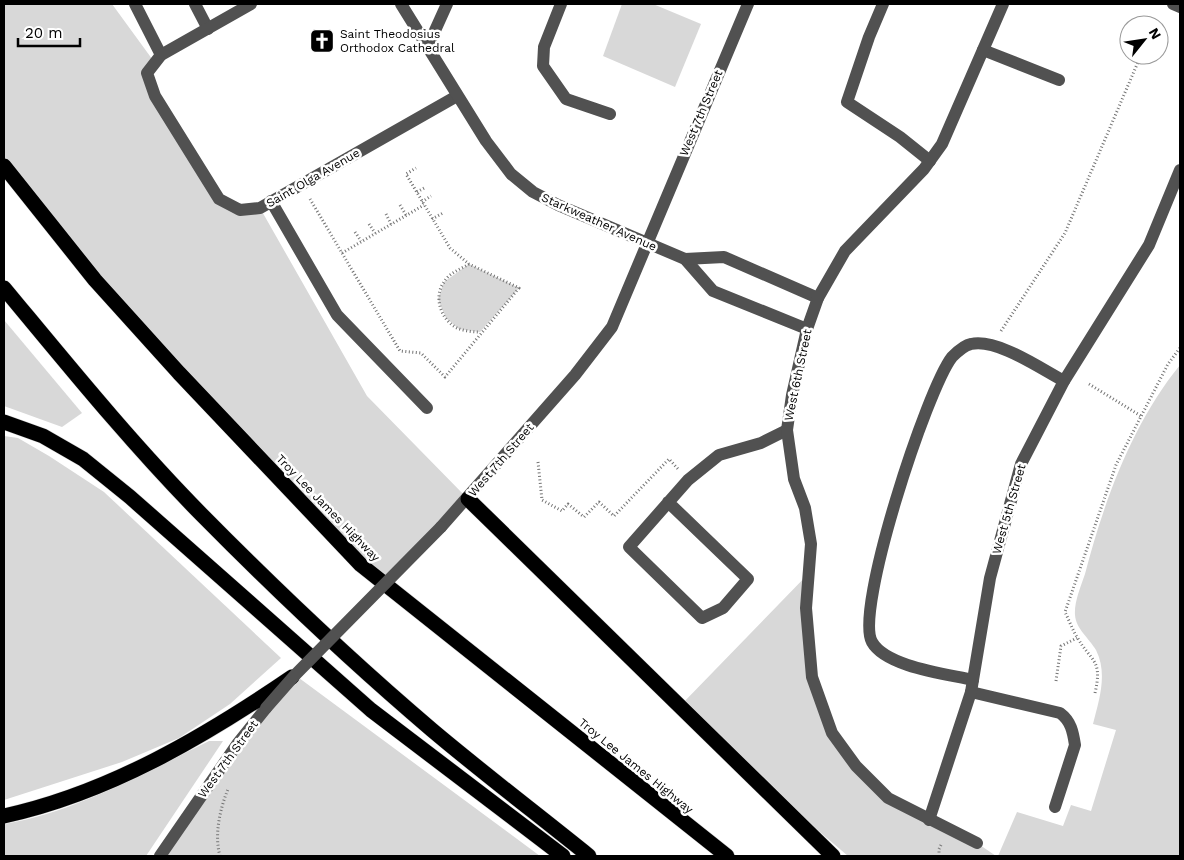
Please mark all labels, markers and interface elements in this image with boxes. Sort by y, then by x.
scale bar [18,15,80,47]
north arrow [1119,15,1169,65]
text: 20 m [25,24,63,42]
text: N [1146,25,1165,42]
place label: Saint Theodosius Orthodox Cathedral [340,27,455,55]
church icon: Saint Theodosius Orthodox Cathedral [309,28,335,54]
street label: West 7th Street [677,68,725,158]
street label: Saint Olga Avenue [264,145,362,210]
street label: Starkweather Avenue [539,190,659,254]
street label: West 6th Street [781,328,815,422]
street label: West 7th Street [465,421,537,499]
street label: Troy Lee James Highway [273,452,383,565]
street label: West 5th Street [989,462,1029,556]
street label: Troy Lee James Highway [576,716,697,817]
street label: West 7th Street [195,718,261,800]

